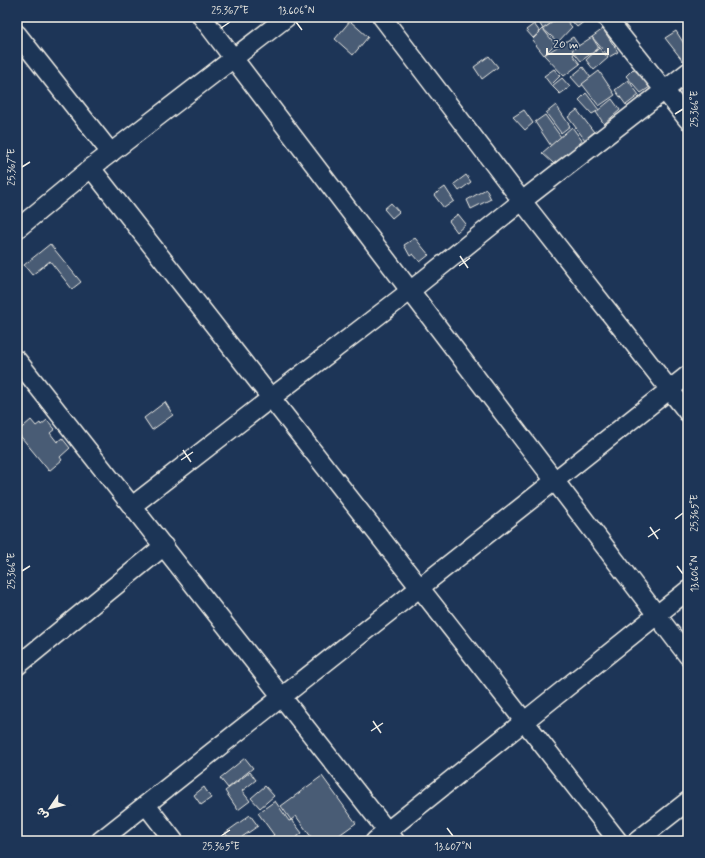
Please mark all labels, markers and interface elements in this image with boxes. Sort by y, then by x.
text: 25.367°E [211,4,249,18]
text: 13.606°N [278,4,315,18]
scale bar [547,30,608,56]
text: 20 m [553,37,579,53]
text: 25.366°E [688,91,702,127]
text: 25.367°E [5,148,19,186]
text: 25.365°E [688,494,702,532]
text: 25.366°E [5,553,19,589]
text: 13.606°N [688,555,702,592]
north arrow [30,788,70,828]
text: ش [33,804,52,822]
text: 25.365°E [202,840,240,854]
text: 13.607°N [434,840,472,854]

